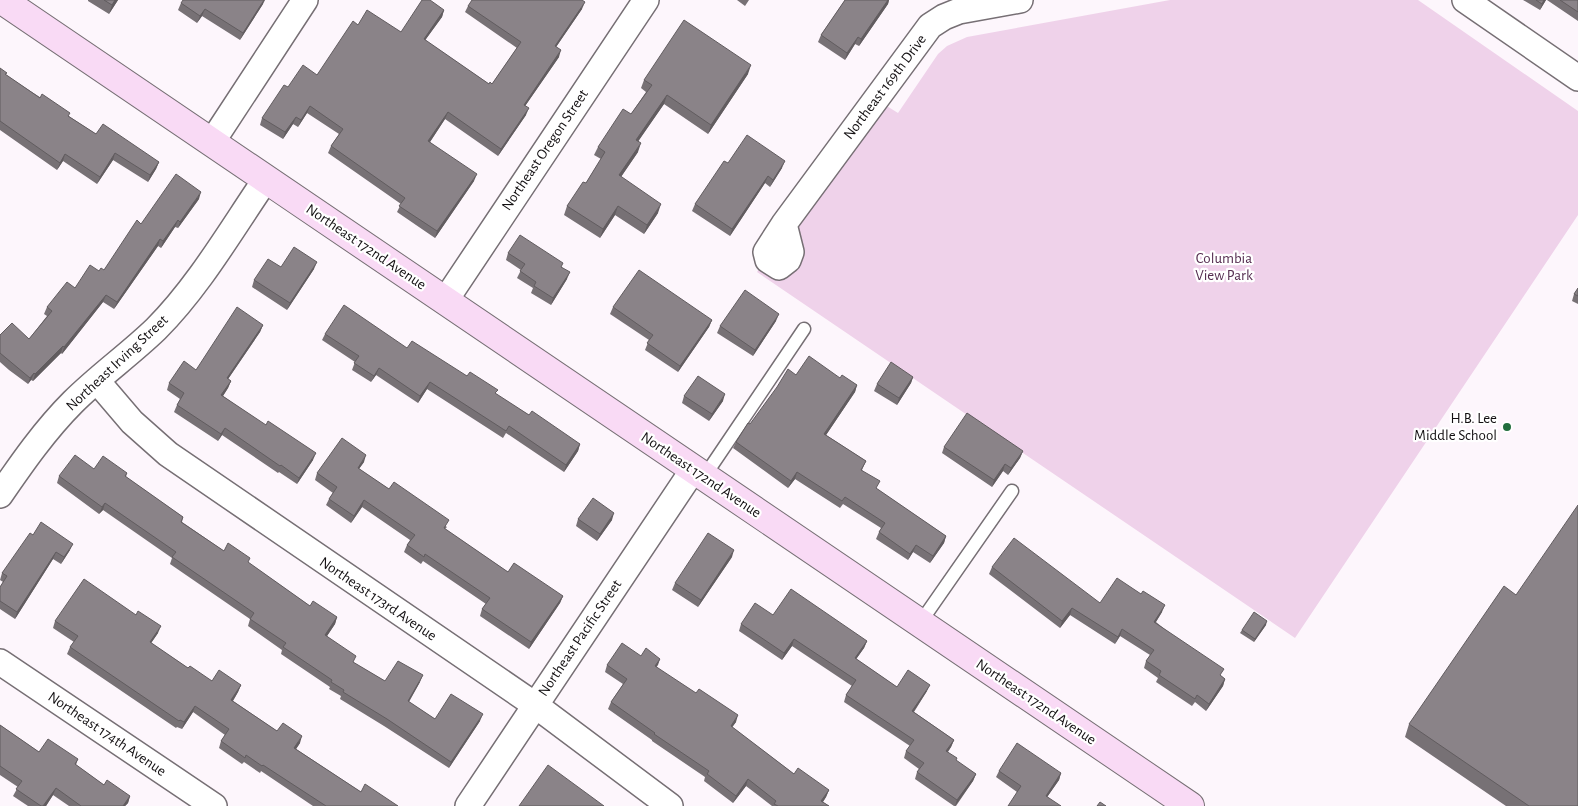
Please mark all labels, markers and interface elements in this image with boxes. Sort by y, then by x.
street label: Northeast 169th Drive [841,32,929,142]
street label: Northeast Oregon Street [499,87,591,213]
street label: Northeast 172nd Avenue [303,201,429,293]
park label: Columbia View Park [1195,251,1253,283]
street label: Northeast Irving Street [63,312,171,414]
place label: H.B. Lee Middle School [1414,411,1497,443]
marker: H.B. Lee Middle School [1501,421,1513,433]
street label: Northeast 172nd Avenue [638,429,764,521]
street label: Northeast 173rd Avenue [317,554,439,644]
street label: Northeast Pacific Street [536,577,625,699]
street label: Northeast 172nd Avenue [973,656,1099,748]
street label: Northeast 174th Avenue [45,689,169,779]

